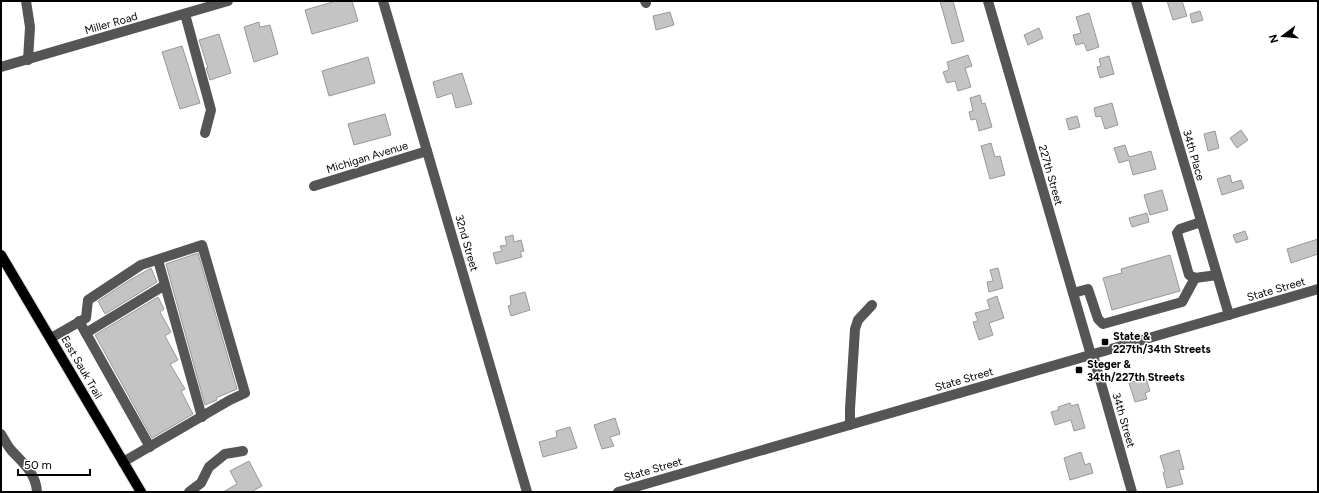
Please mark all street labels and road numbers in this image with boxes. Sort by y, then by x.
street label: Miller Road [83,10,139,37]
street label: 34th Place [1180,128,1207,182]
street label: Michigan Avenue [325,139,410,176]
street label: 227th Street [1036,144,1065,207]
street label: 32nd Street [452,213,481,273]
street label: State Street [1245,275,1307,304]
street label: East Sauk Trail [58,333,105,401]
street label: State Street [933,365,995,394]
street label: 34th Street [1109,391,1138,449]
street label: State Street [622,455,684,484]

